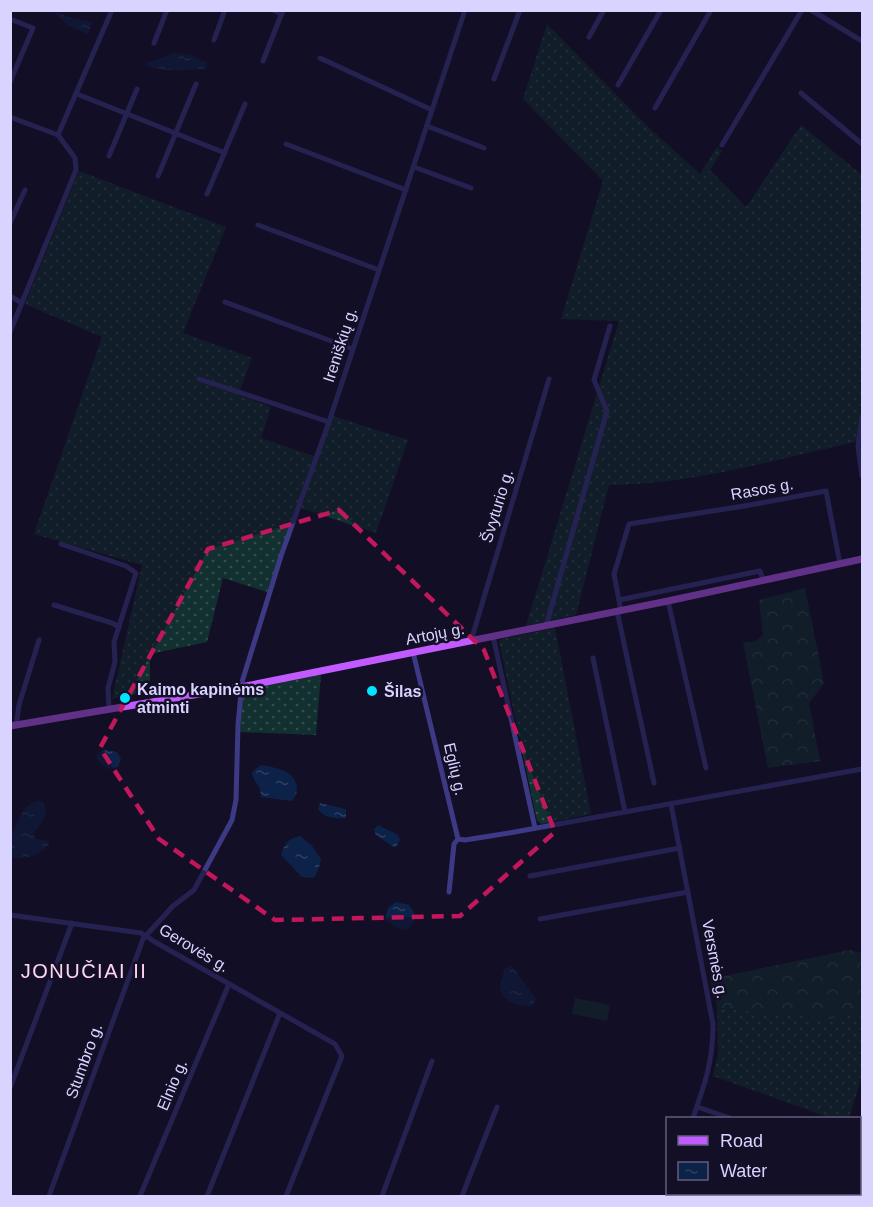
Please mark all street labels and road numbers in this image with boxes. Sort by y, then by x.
street label: Ireniškių g. [320,306,360,384]
street label: Švyturio g. [477,467,516,545]
street label: Rasos g. [729,475,795,503]
street label: Artojų g. [404,620,466,648]
street label: Eglių g. [441,741,469,797]
street label: Versmės g. [699,918,731,1000]
street label: Gerovės g. [156,921,232,975]
street label: Stumbro g. [63,1021,105,1101]
street label: Elnio g. [154,1057,190,1113]

